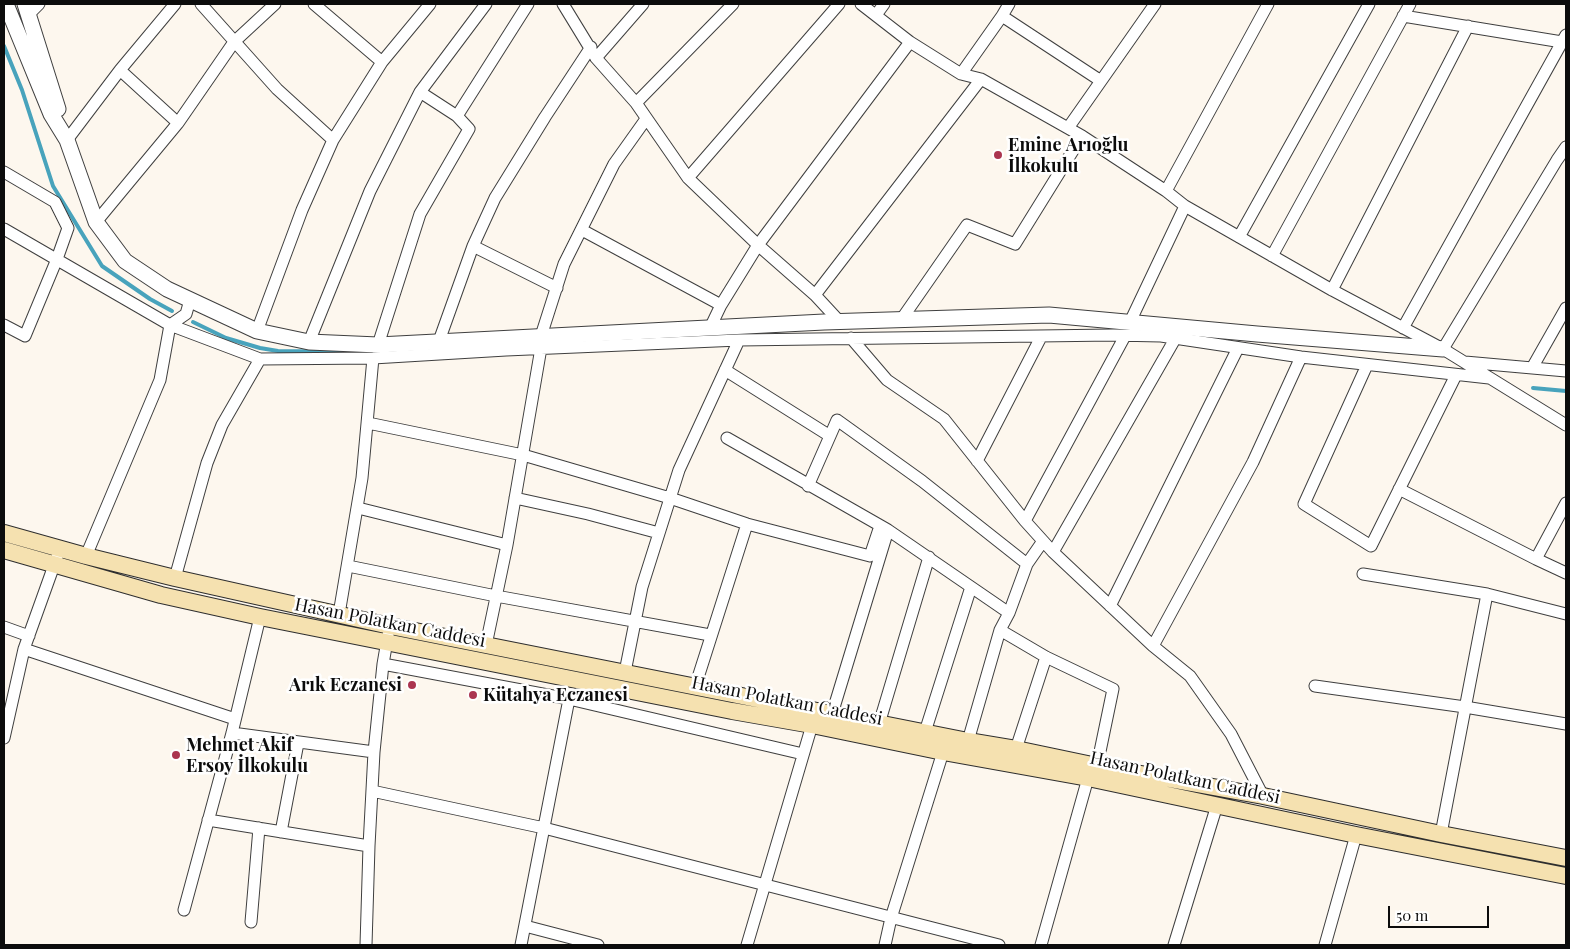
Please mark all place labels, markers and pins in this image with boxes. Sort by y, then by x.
place label: Emine Arıoğlu İlkokulu [1008,134,1128,176]
marker: Emine Arıoğlu İlkokulu [992,149,1004,161]
place label: Arık Eczanesi [289,674,402,696]
marker: Arık Eczanesi [406,679,418,691]
place label: Kütahya Eczanesi [483,684,628,706]
marker: Kütahya Eczanesi [467,689,479,701]
place label: Mehmet Akif Ersoy İlkokulu [186,734,308,776]
marker: Mehmet Akif Ersoy İlkokulu [170,749,182,761]

